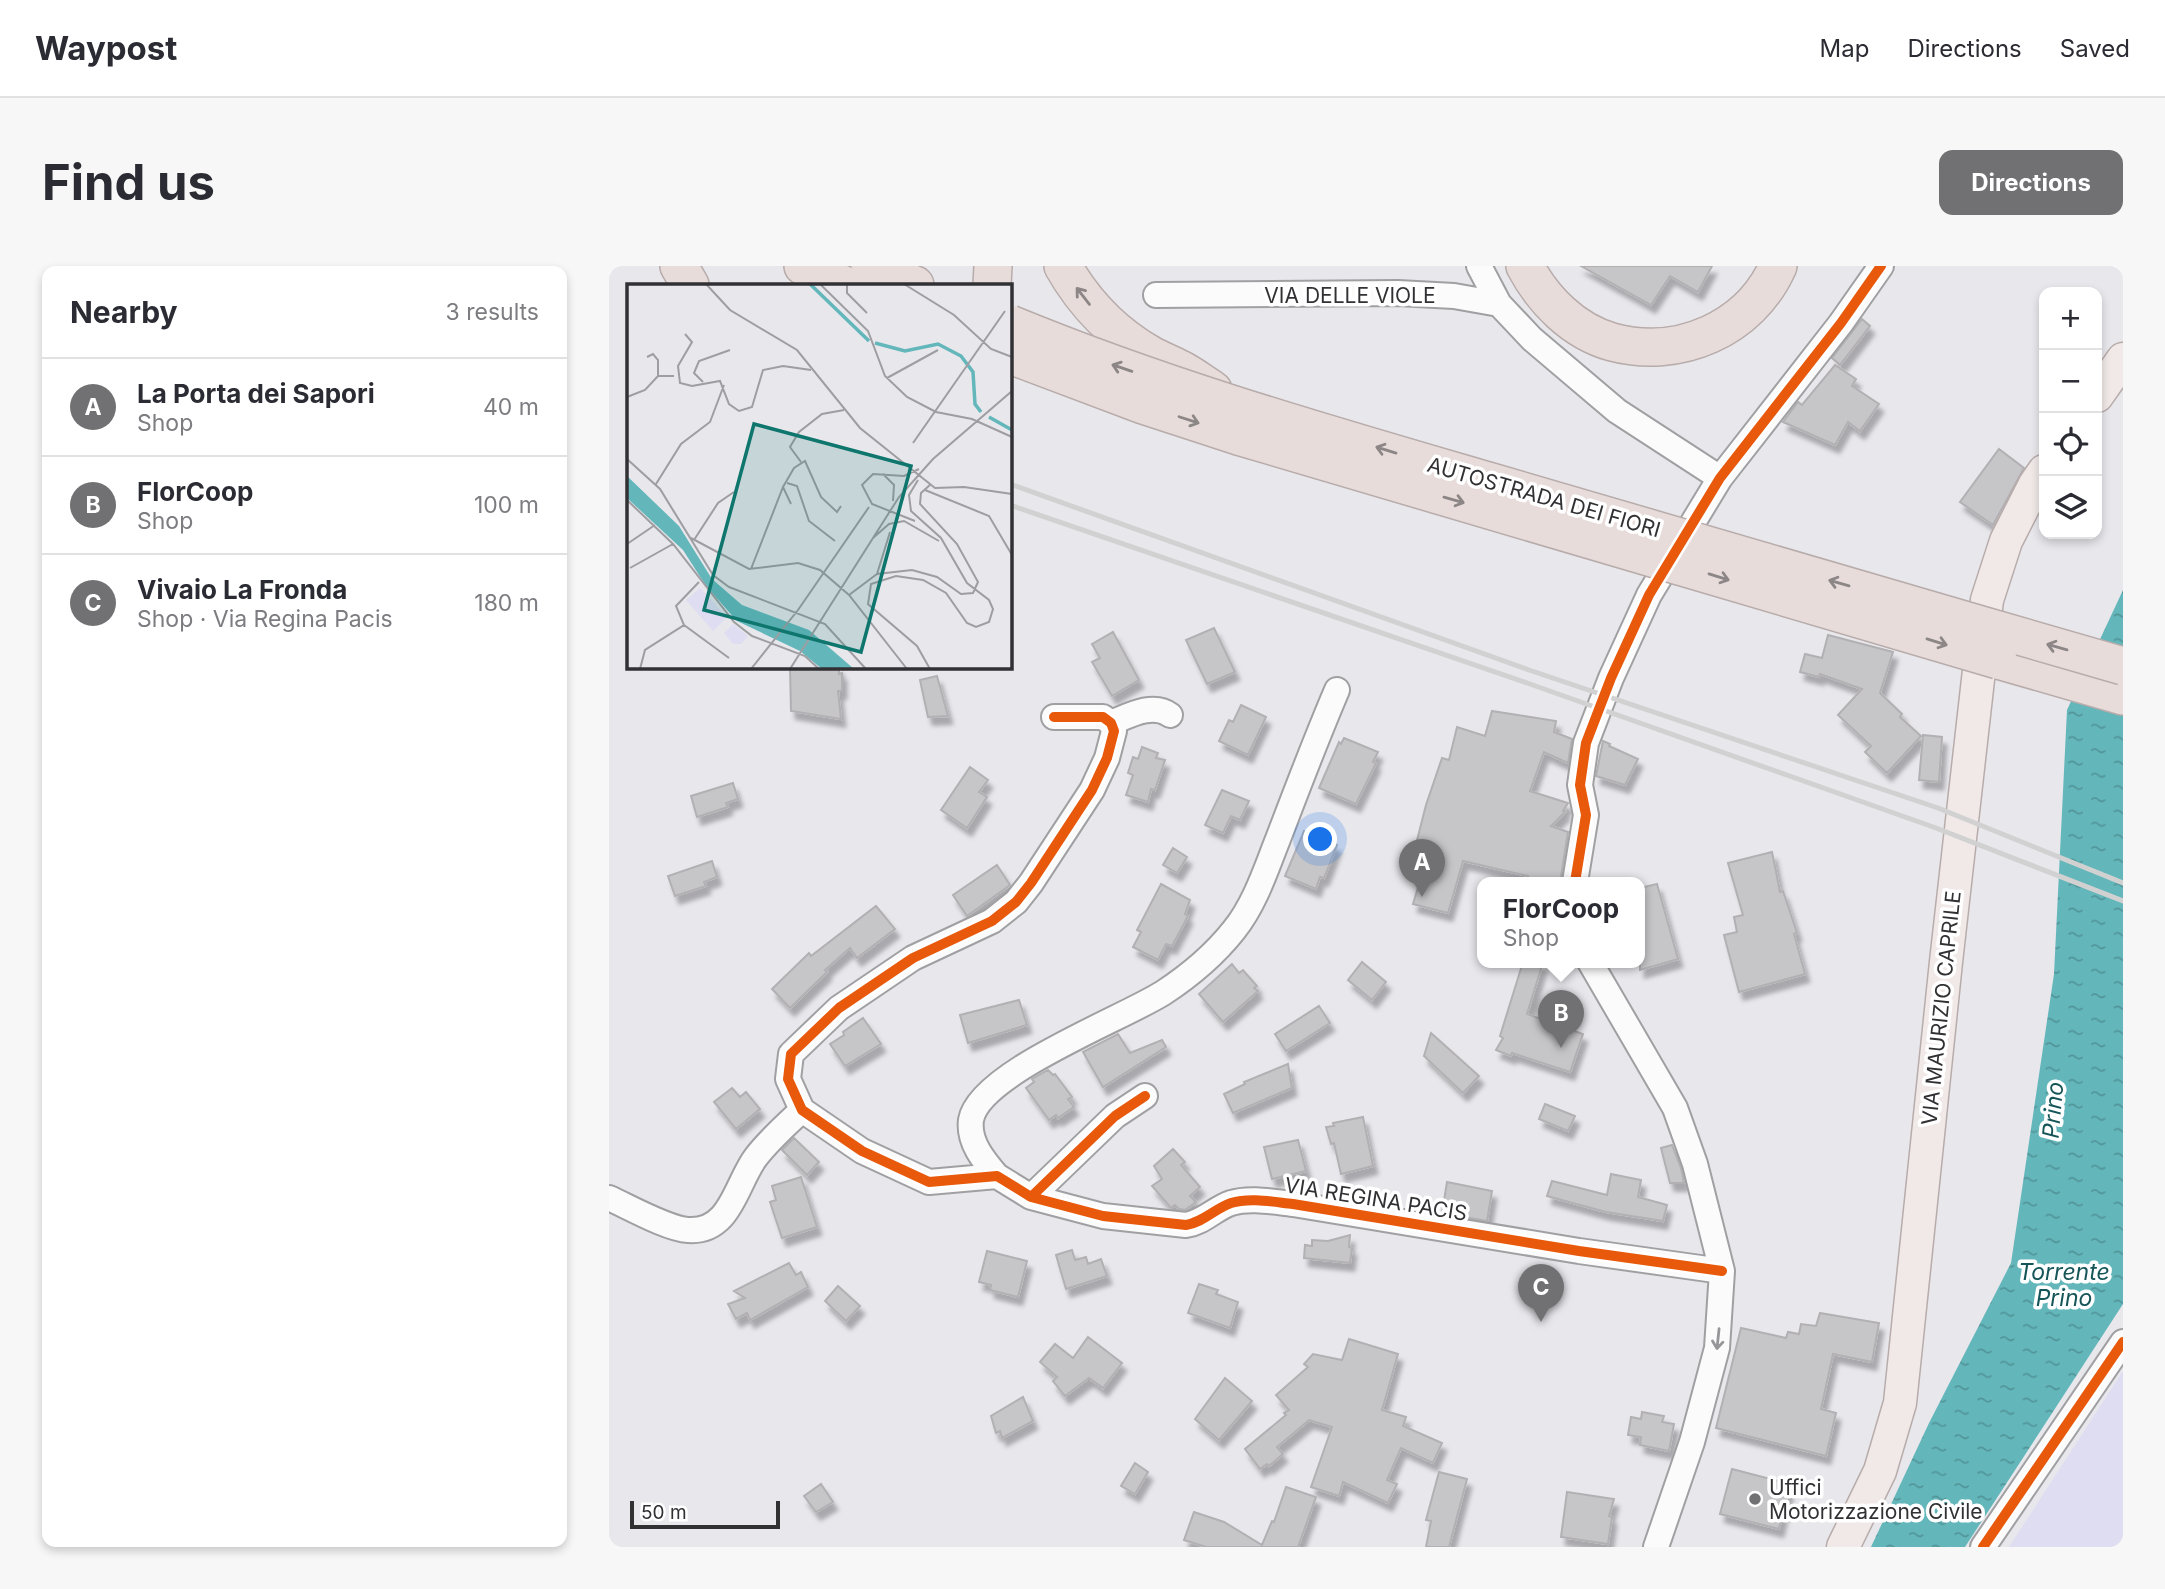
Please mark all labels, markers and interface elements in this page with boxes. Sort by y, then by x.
text: Waypost [35,28,177,68]
text: Map [1820,34,1869,63]
text: Directions [1907,34,2022,63]
text: Saved [2060,34,2130,63]
button: Directions [1939,150,2123,215]
text: Find us [42,153,215,212]
street label: VIA DELLE VIOLE [1264,283,1436,308]
inset map [627,284,1011,668]
one-way arrow [1076,287,1091,305]
map controls [2039,287,2102,539]
button: + [2039,287,2102,350]
text: Nearby [70,294,178,330]
text: 3 results [446,298,539,326]
button: − [2039,350,2102,413]
one-way arrow [1111,361,1133,373]
text: La Porta dei Sapori [137,378,375,409]
text: A [84,393,102,421]
text: 40 m [483,393,539,421]
text: Shop [137,409,193,437]
button: locate [2039,413,2102,476]
one-way arrow [1178,414,1200,427]
one-way arrow [1375,443,1397,456]
street label: AUTOSTRADA DEI FIORI [1425,452,1663,542]
text: FlorCoop [137,476,253,507]
button: layers [2039,476,2102,539]
text: B [85,491,101,519]
text: 100 m [474,491,539,519]
one-way arrow [1442,494,1464,507]
text: Shop [137,507,193,535]
one-way arrow [1708,572,1730,585]
text: Vivaio La Fronda [137,574,347,605]
one-way arrow [1828,576,1850,589]
text: C [84,589,102,617]
text: 180 m [474,589,539,617]
text: Shop · Via Regina Pacis [137,605,393,633]
one-way arrow [1926,636,1948,649]
one-way arrow [2047,639,2069,652]
your location [1303,822,1337,856]
pin: A [1399,839,1445,897]
popup [1477,877,1645,968]
street label: VIA MAURIZIO CAPRILE [1916,890,1966,1126]
text: FlorCoop [1503,893,1619,924]
text: Shop [1503,924,1559,952]
pin: B [1538,990,1584,1048]
water label: Prino [2037,1081,2069,1139]
street label: VIA REGINA PACIS [1283,1172,1469,1226]
water label: Torrente Prino [2018,1258,2110,1312]
pin: C [1518,1264,1564,1322]
one-way arrow [1711,1327,1724,1350]
place label: Uffici Motorizzazione Civile [1769,1475,1983,1524]
marker: Uffici Motorizzazione Civile [1747,1491,1763,1507]
scale bar [630,1498,781,1530]
text: 50 m [641,1501,687,1524]

